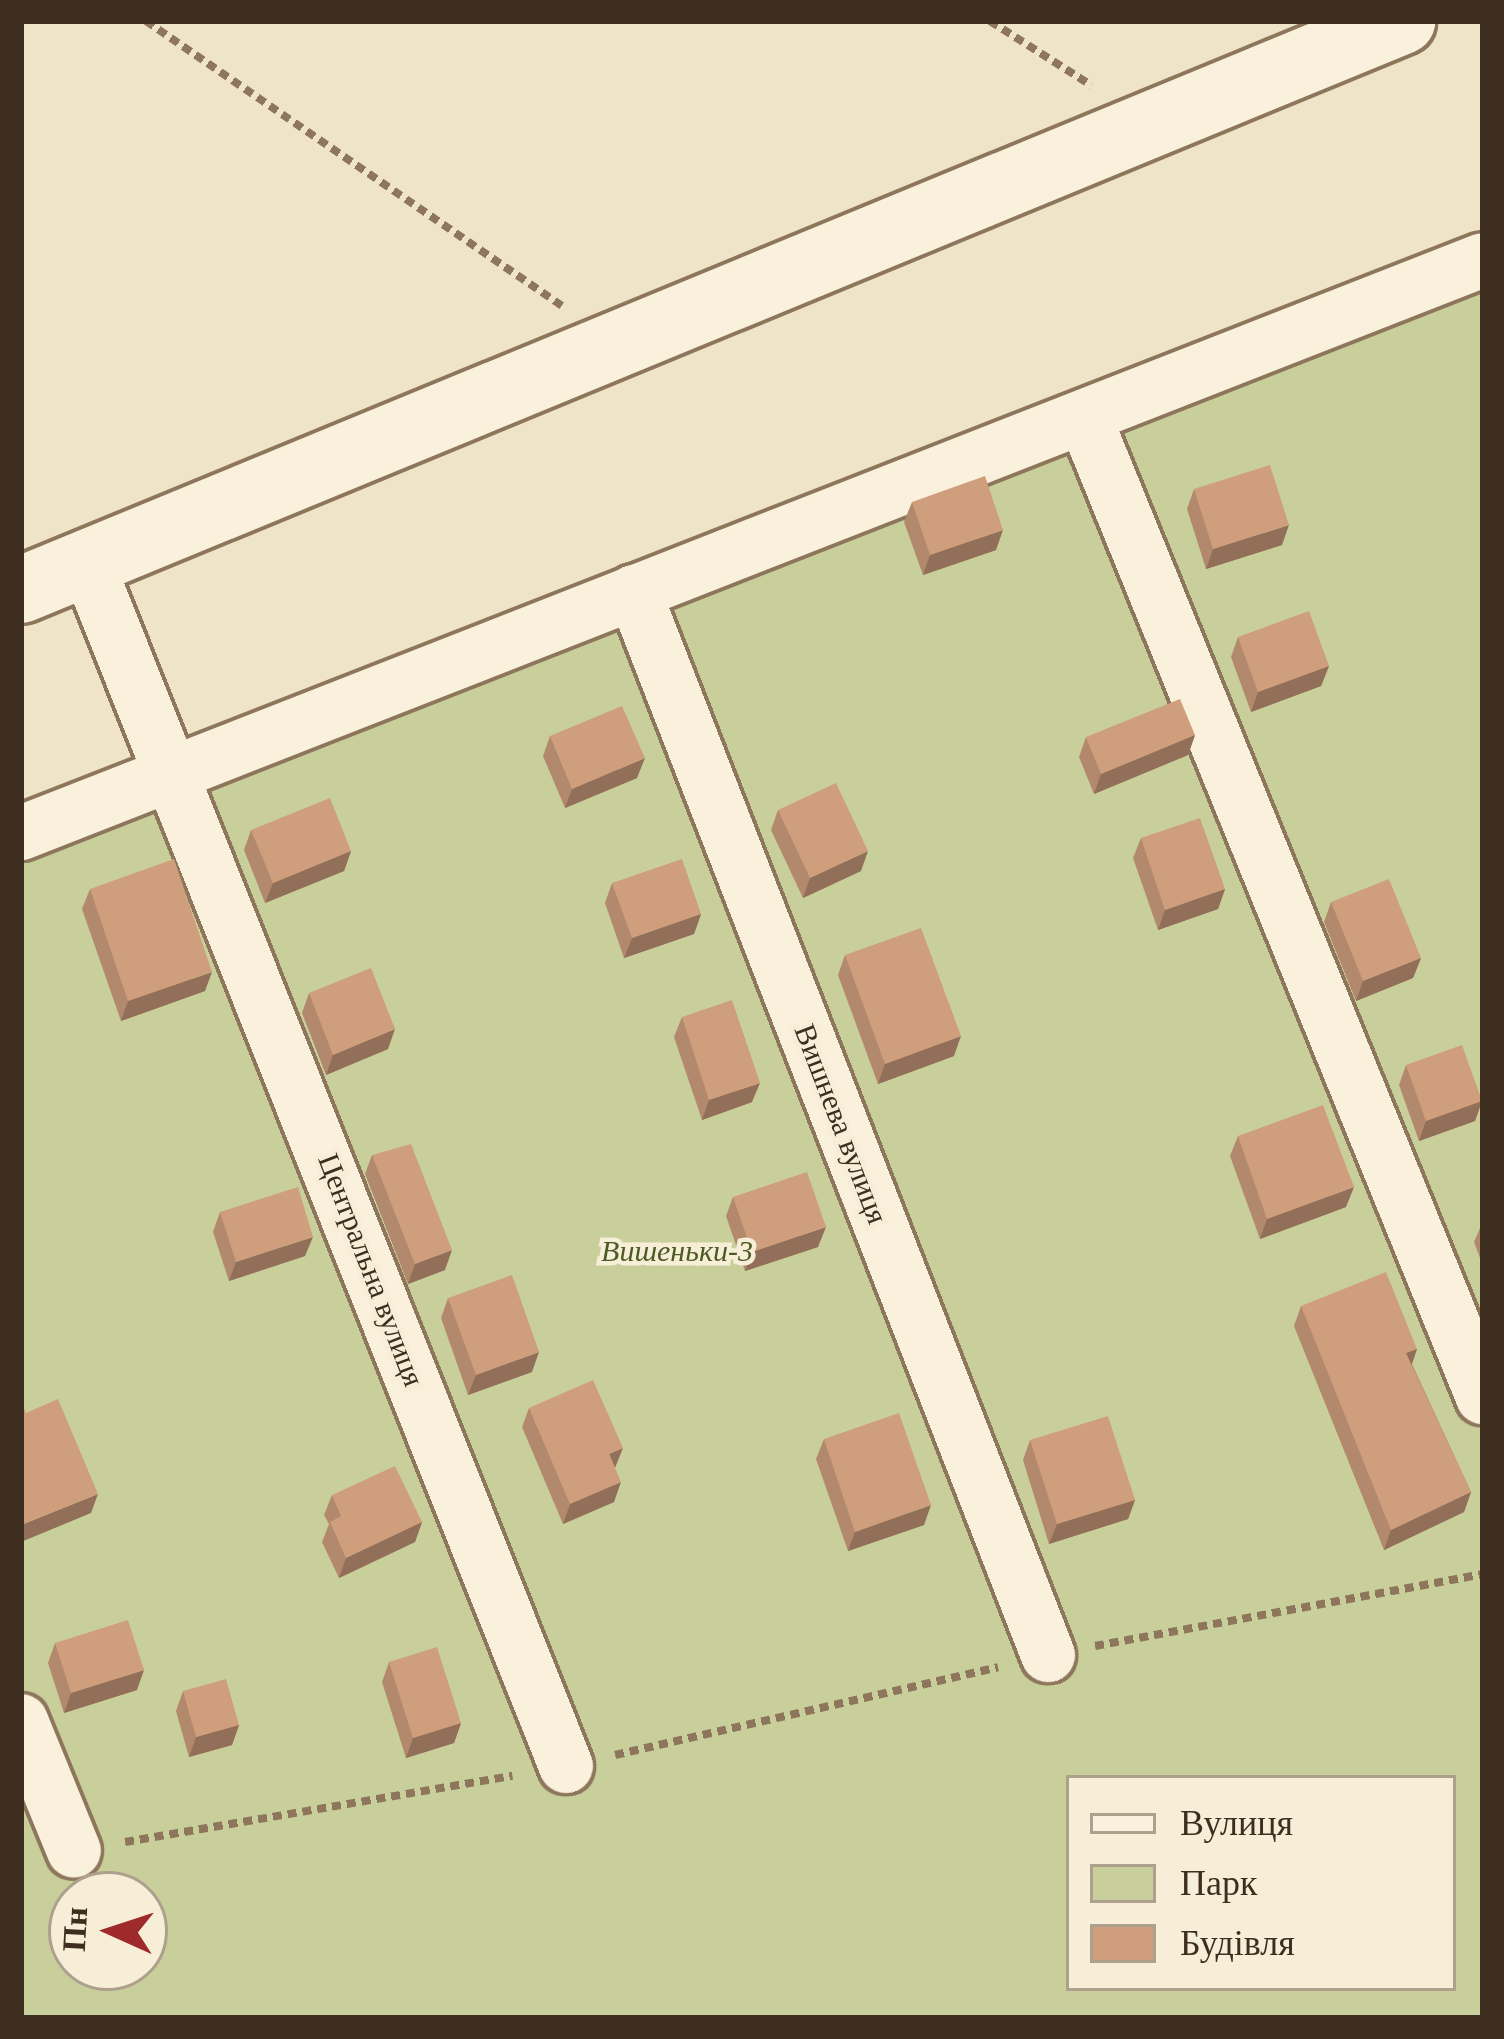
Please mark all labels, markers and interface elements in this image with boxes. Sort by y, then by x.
street label: Вишнева вулиця [786,1019,896,1229]
street label: Центральна вулиця [310,1149,432,1391]
park label: Вишеньки-3 [601,1233,753,1269]
legend [1066,1775,1456,1991]
text: Вулиця [1180,1803,1293,1843]
text: Парк [1180,1863,1257,1903]
north arrow [48,1871,168,1991]
text: Пн [56,1906,94,1953]
text: Будівля [1180,1923,1295,1963]

